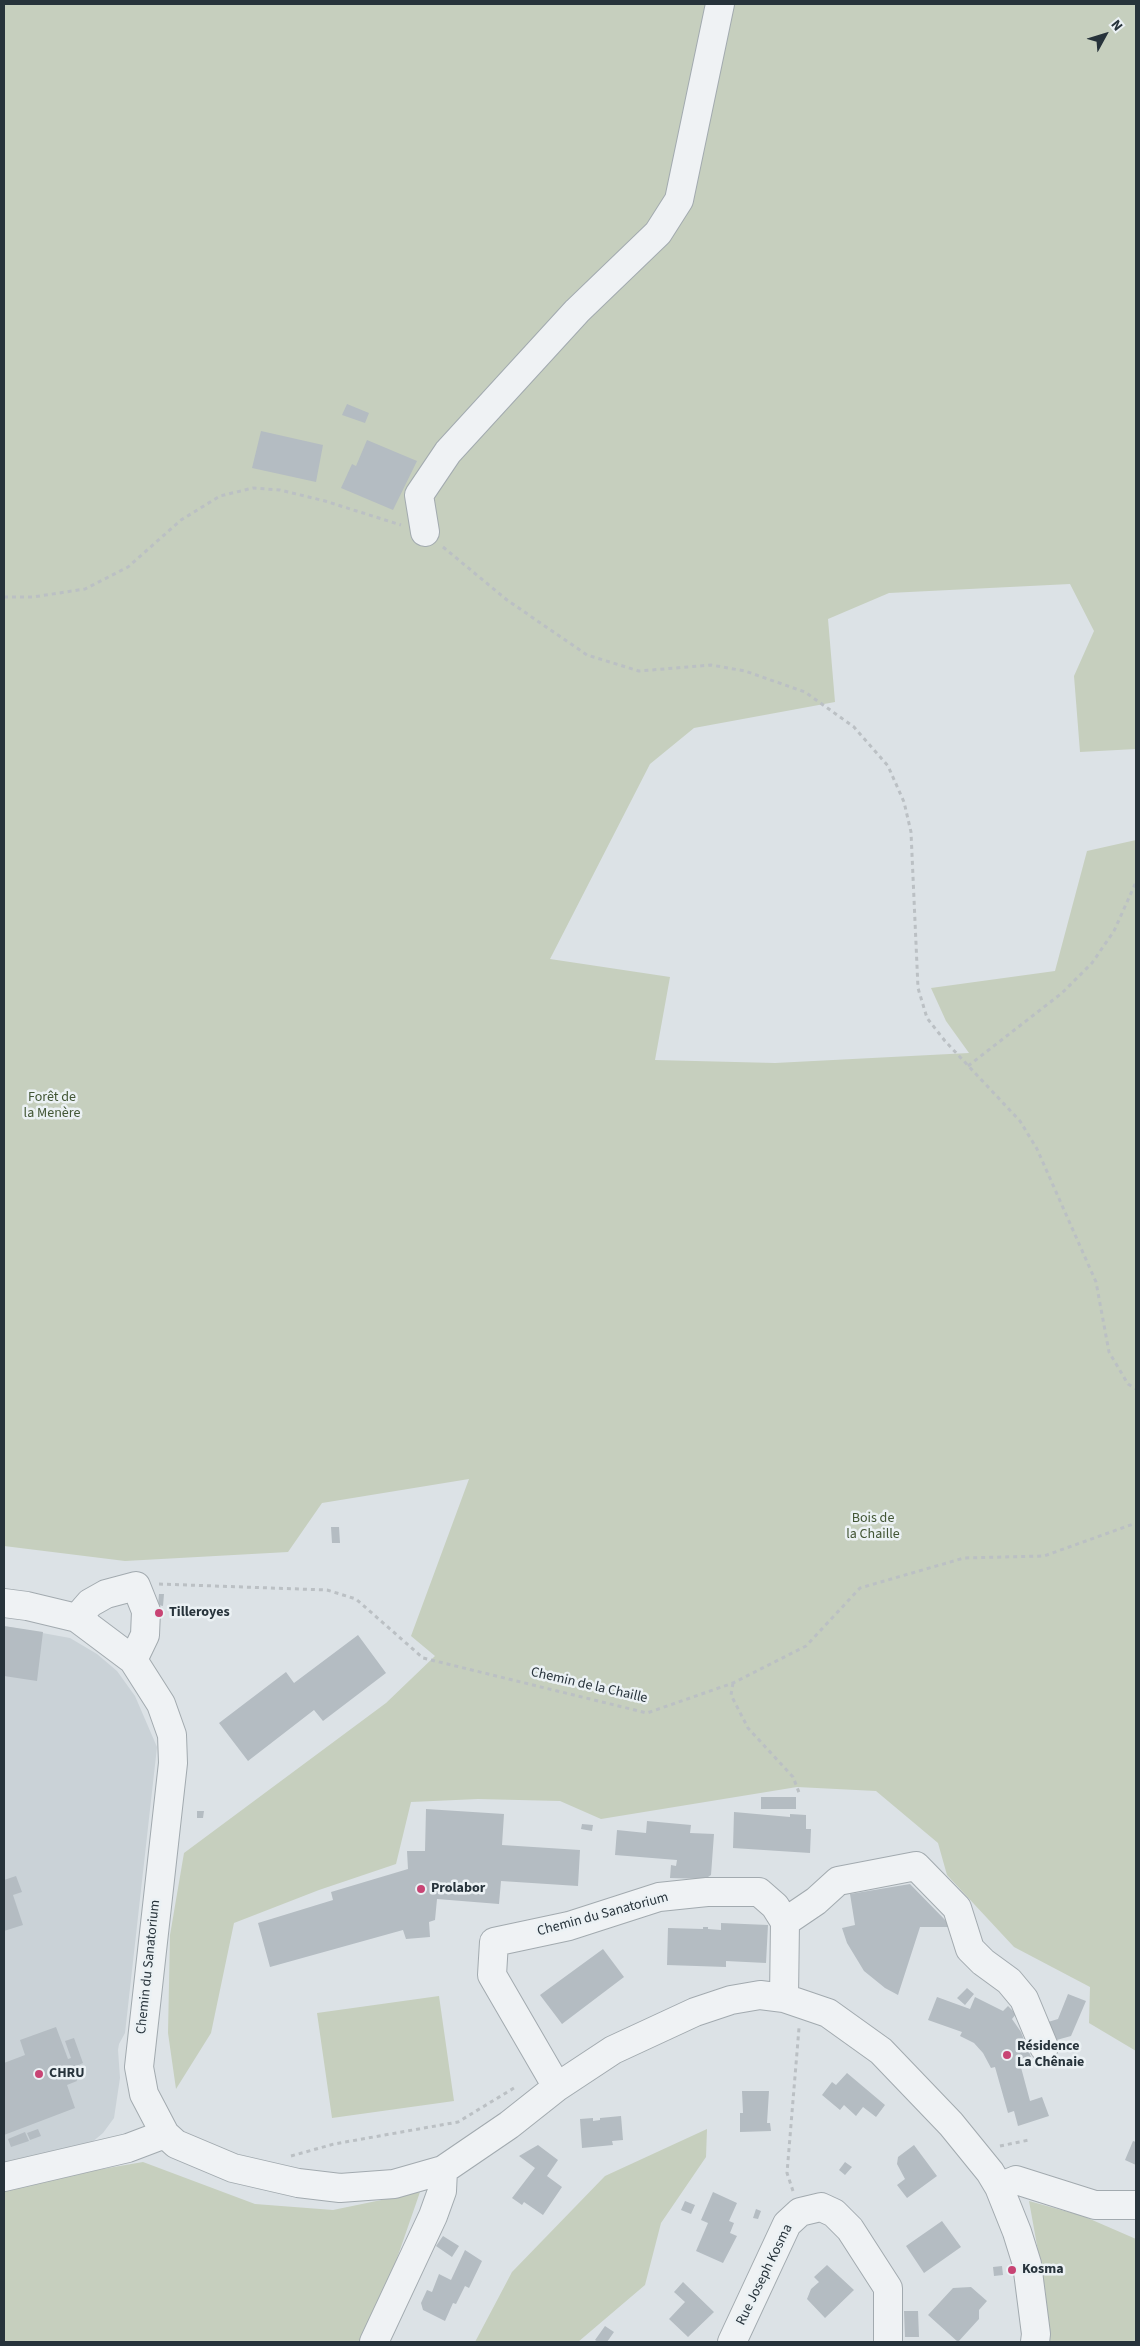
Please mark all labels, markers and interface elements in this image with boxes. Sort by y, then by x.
north arrow [1080,10,1130,60]
text: N [1106,16,1127,35]
park label: Forêt de la Menère [24,1090,80,1122]
park label: Bois de la Chaille [846,1511,900,1544]
place label: Tilleroyes [169,1605,230,1621]
marker: Tilleroyes [153,1607,165,1619]
street label: Chemin de la Chaille [529,1664,649,1708]
place label: Prolabor [431,1881,485,1897]
marker: Prolabor [415,1883,427,1895]
street label: Chemin du Sanatorium [536,1889,670,1941]
street label: Chemin du Sanatorium [134,1899,164,2035]
place label: Résidence La Chênaie [1017,2039,1084,2072]
marker: Résidence La Chênaie [1001,2049,1013,2061]
place label: CHRU [49,2066,84,2082]
marker: CHRU [33,2068,45,2080]
street label: Rue Joseph Kosma [733,2222,797,2328]
place label: Kosma [1022,2262,1064,2278]
marker: Kosma [1006,2264,1018,2276]

